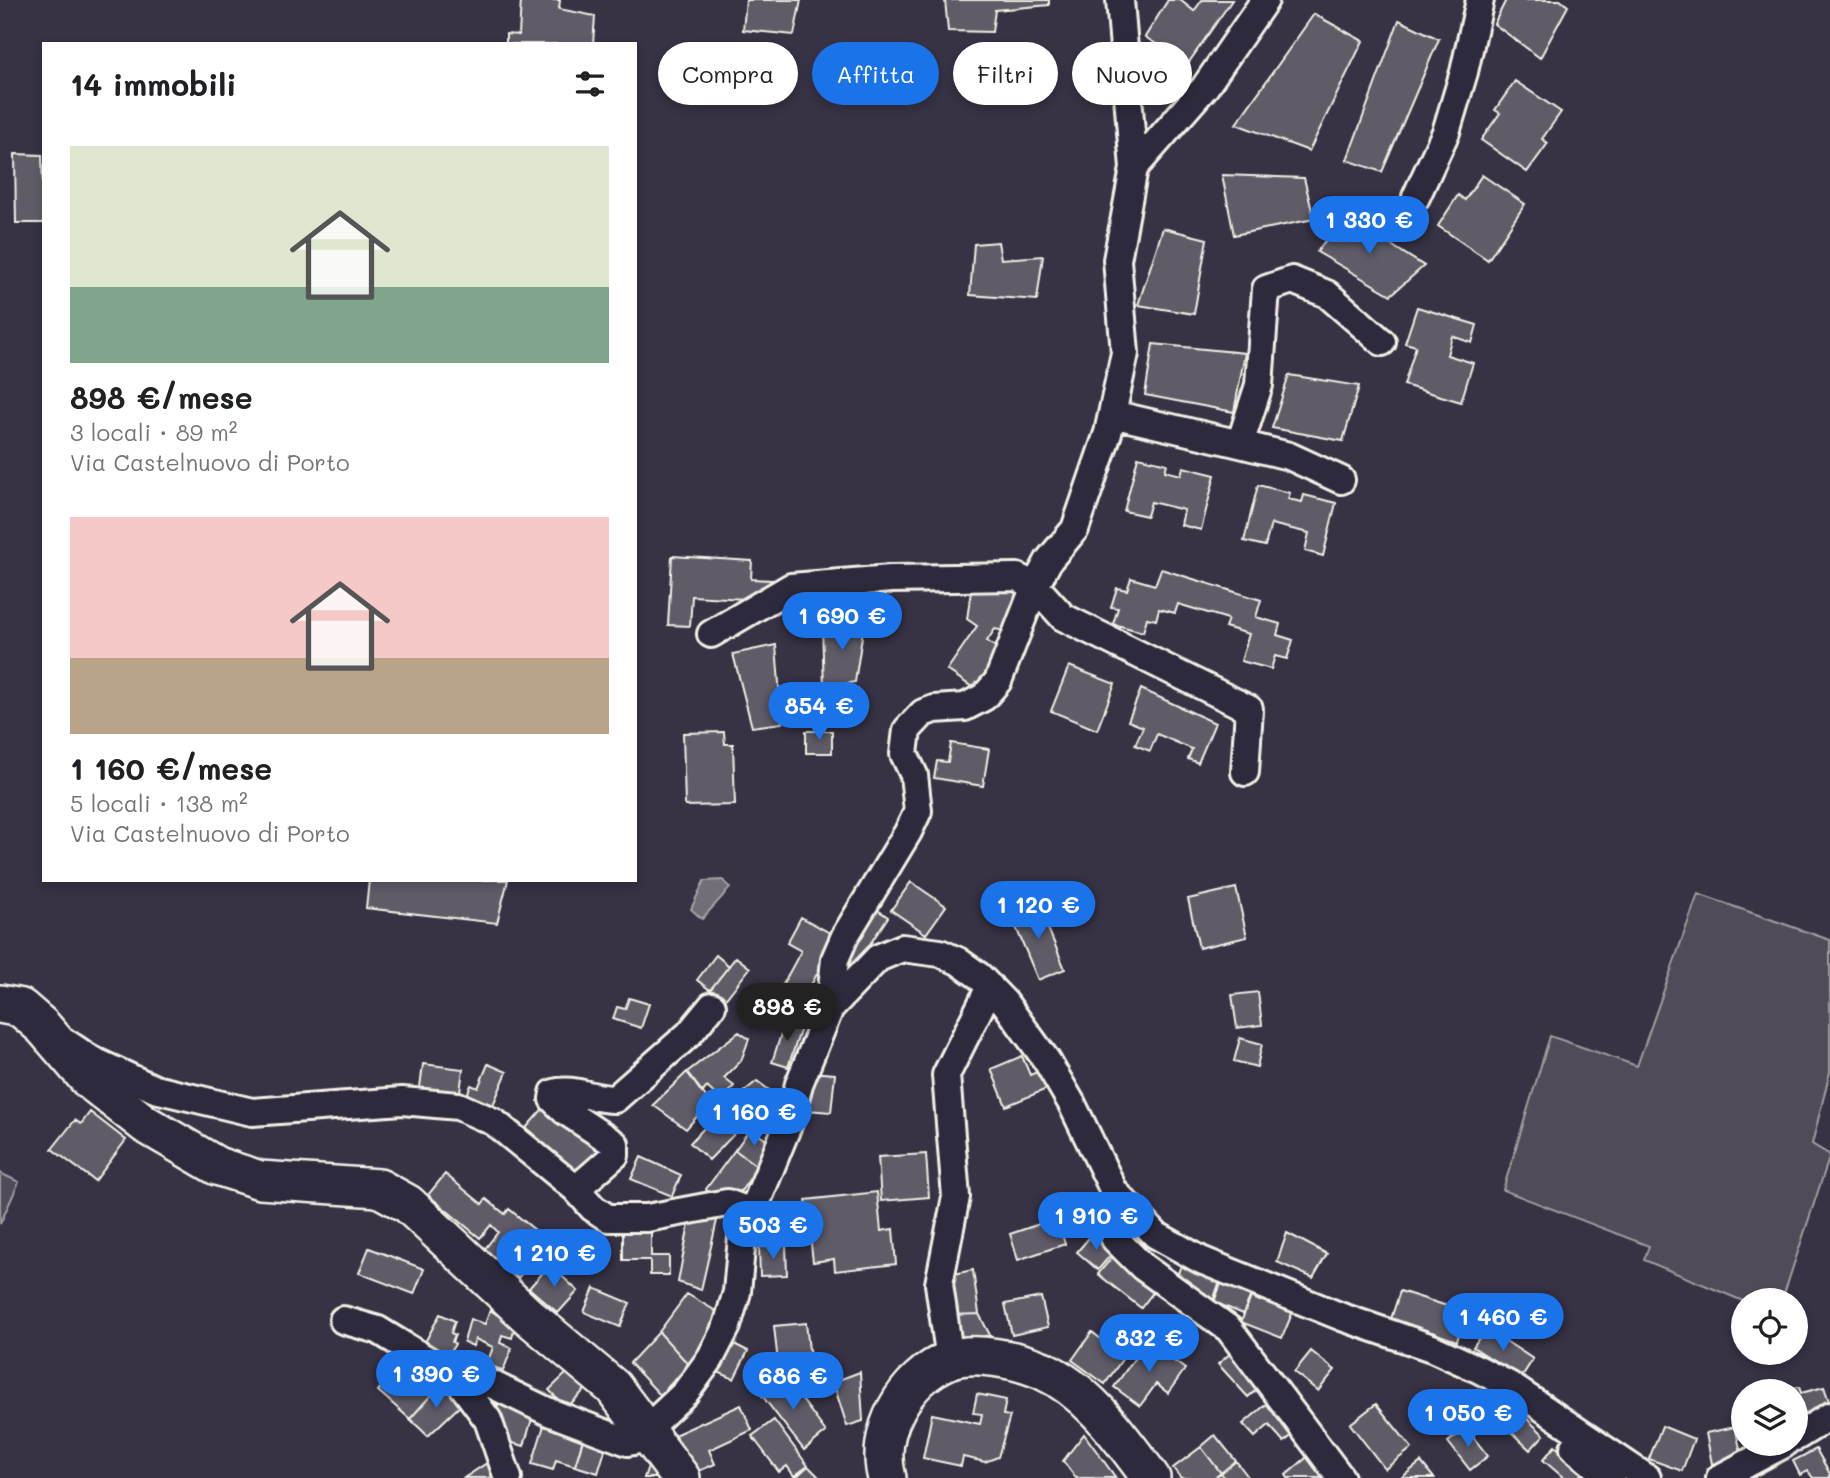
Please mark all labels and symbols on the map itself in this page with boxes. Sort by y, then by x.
pin: 1 330 € [1304,196,1434,256]
pin: 1 690 € [777,592,907,652]
pin: 854 € [770,682,868,742]
pin: 1 120 € [973,881,1103,941]
pin: 898 € [738,984,836,1043]
pin: 1 160 € [689,1088,819,1148]
pin: 1 910 € [1031,1192,1161,1252]
pin: 503 € [724,1202,822,1261]
pin: 1 210 € [489,1230,619,1289]
pin: 1 460 € [1438,1294,1568,1353]
pin: 832 € [1100,1314,1198,1374]
pin: 1 390 € [371,1350,501,1410]
pin: 686 € [744,1352,842,1412]
pin: 1 050 € [1403,1390,1533,1449]

